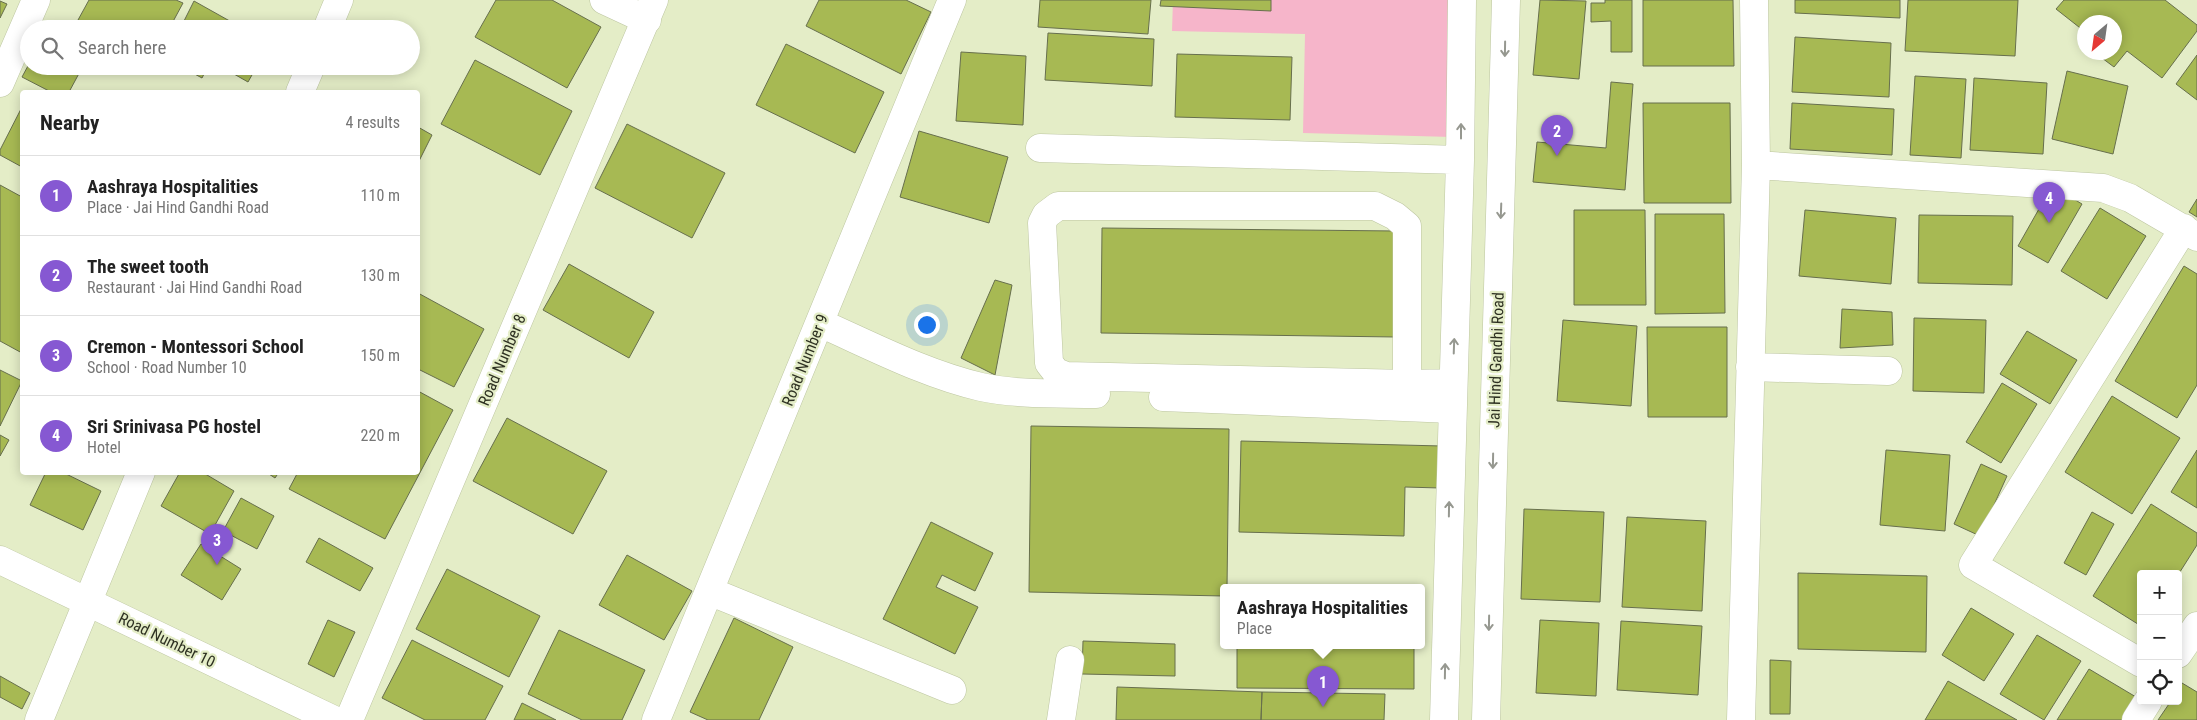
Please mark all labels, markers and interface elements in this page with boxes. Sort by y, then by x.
north arrow [2077,15,2122,60]
search box [20,20,420,75]
icon: search [38,34,66,62]
text: Search here [78,36,166,59]
one-way arrow [1501,40,1510,56]
text: Nearby [40,111,99,135]
text: 4 results [345,113,400,132]
pin: 2 [1541,115,1573,156]
one-way arrow [1456,124,1466,140]
text: Aashraya Hospitalities [87,175,258,198]
pin: 4 [2033,182,2065,223]
text: 1 [52,186,60,205]
text: 110 m [361,186,400,205]
text: Place · Jai Hind Gandhi Road [87,198,269,217]
one-way arrow [1496,202,1506,219]
text: The sweet tooth [87,255,209,278]
text: 2 [52,266,60,285]
text: 130 m [361,266,400,285]
text: Restaurant · Jai Hind Gandhi Road [87,278,302,297]
street label: Jai Hind Gandhi Road [1484,292,1508,428]
street label: Road Number 8 [474,311,530,409]
street label: Road Number 9 [778,311,832,409]
your location [914,312,940,338]
text: Cremon - Montessori School [87,335,304,358]
one-way arrow [1449,339,1459,355]
text: 3 [52,346,60,365]
text: 150 m [361,346,400,365]
text: School · Road Number 10 [87,358,247,377]
text: Sri Srinivasa PG hostel [87,415,261,438]
text: 4 [52,426,60,445]
text: 220 m [361,426,400,445]
text: Hotel [87,438,121,457]
one-way arrow [1488,453,1497,469]
one-way arrow [1444,501,1454,518]
pin: 3 [201,524,233,565]
map controls [2137,570,2182,705]
button: + [2137,570,2182,615]
popup [1220,584,1425,649]
text: Aashraya Hospitalities [1237,596,1408,619]
street label: Road Number 10 [116,608,218,672]
one-way arrow [1484,615,1493,631]
button: − [2137,615,2182,660]
text: Place [1237,619,1272,638]
button: locate [2137,660,2182,705]
one-way arrow [1440,664,1450,680]
pin: 1 [1307,666,1339,707]

